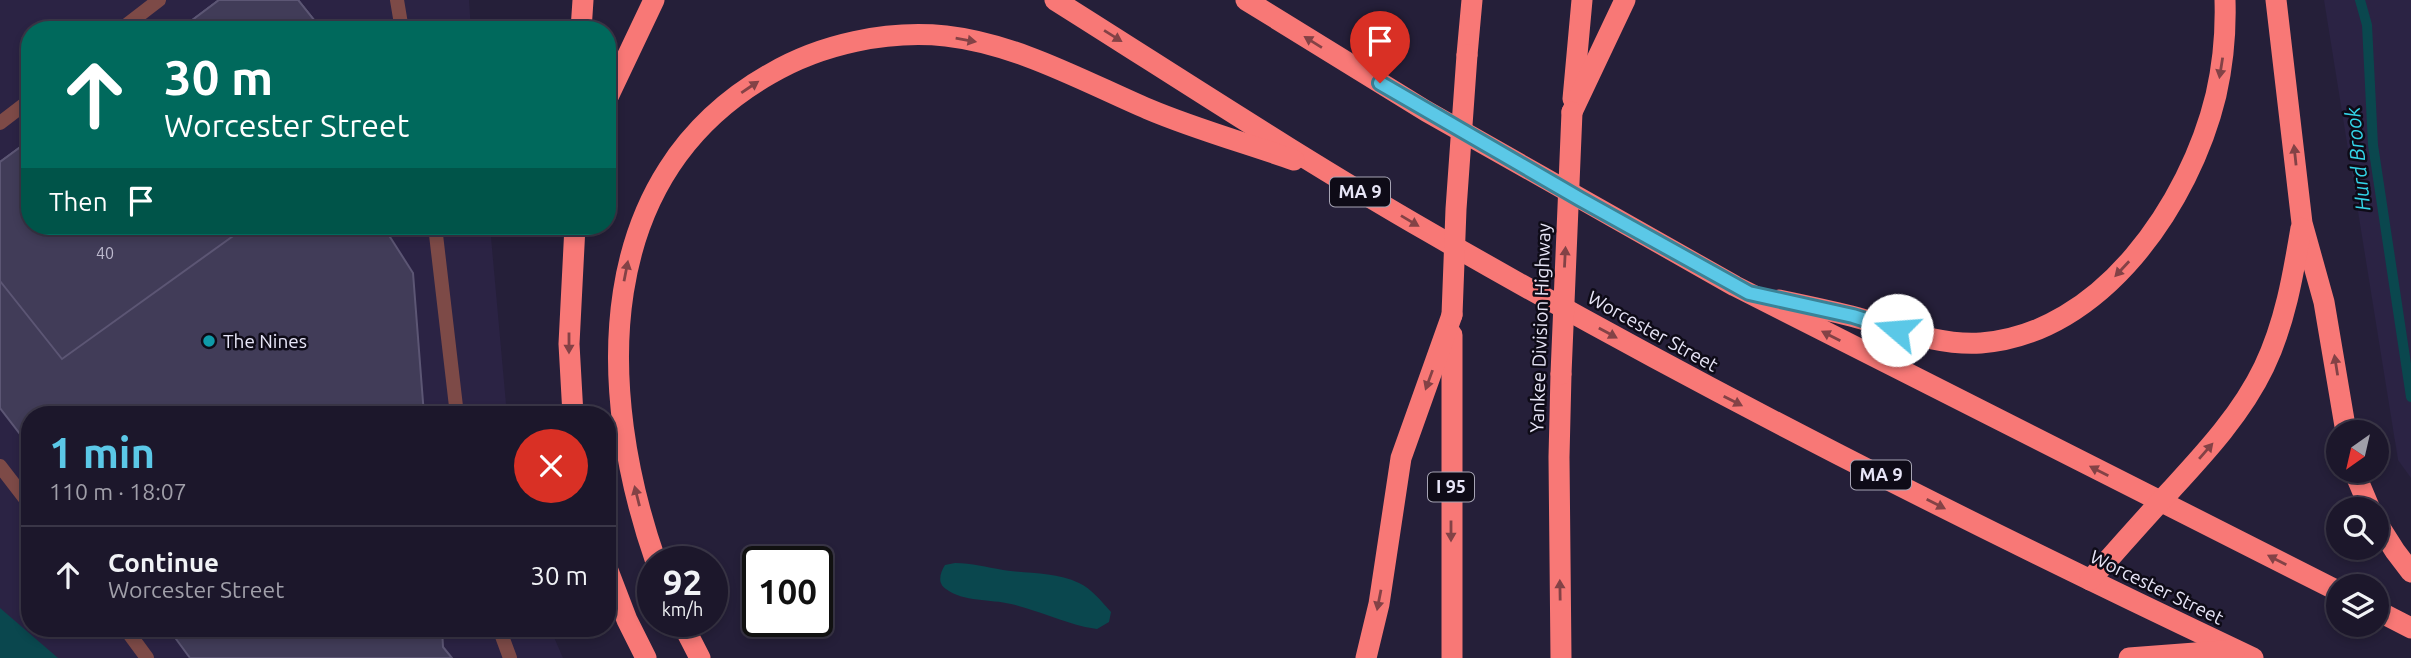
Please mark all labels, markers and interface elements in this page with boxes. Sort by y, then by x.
pin [1350,11,1410,83]
icon: arrive [1361,22,1399,60]
one-way arrow [1103,30,1122,43]
one-way arrow [955,34,977,45]
one-way arrow [1304,36,1323,49]
icon: ahead [49,49,140,140]
text: 30 m [164,49,273,104]
one-way arrow [2215,57,2226,79]
one-way arrow [741,80,759,94]
water label: Hurd Brook [2340,106,2374,212]
text: Worcester Street [164,107,409,143]
one-way arrow [2289,144,2300,166]
road number: MA 9 [1330,177,1390,206]
icon: arrive [122,182,160,220]
text: Then [49,187,108,216]
one-way arrow [1400,215,1419,227]
street label: Yankee Division Highway [1525,223,1555,433]
house number: 40 [96,244,114,262]
one-way arrow [1560,246,1571,268]
one-way arrow [621,260,632,282]
one-way arrow [2114,260,2130,278]
street label: Worcester Street [1584,286,1722,376]
position arrow [1860,293,1934,367]
one-way arrow [1598,327,1618,339]
place label: The Nines [223,330,307,352]
one-way arrow [1821,330,1841,341]
one-way arrow [563,332,575,354]
marker: The Nines [201,333,217,349]
one-way arrow [2330,354,2341,376]
one-way arrow [1424,369,1435,390]
one-way arrow [1724,394,1744,406]
north arrow [2326,420,2389,483]
map controls [2326,420,2389,637]
text: 1 min [49,429,155,476]
button: close [514,429,588,503]
one-way arrow [2198,442,2214,460]
road number: MA 9 [1851,461,1911,490]
one-way arrow [2089,466,2109,478]
road number: I 95 [1428,472,1474,502]
text: 110 m · 18:07 [49,479,187,504]
one-way arrow [631,485,642,507]
button: search [2326,497,2389,560]
one-way arrow [1926,498,1946,509]
one-way arrow [1445,520,1457,542]
street label: Worcester Street [2087,545,2228,629]
speed limit sign: 100 [742,546,833,637]
text: Continue [108,548,219,577]
one-way arrow [2267,555,2287,566]
icon: ahead [49,556,87,594]
text: 30 m [530,561,588,590]
text: 92 [663,562,702,602]
button: layers [2326,574,2389,637]
text: Worcester Street [108,577,284,602]
one-way arrow [1554,579,1565,601]
one-way arrow [1373,590,1384,612]
text: km/h [662,599,703,619]

